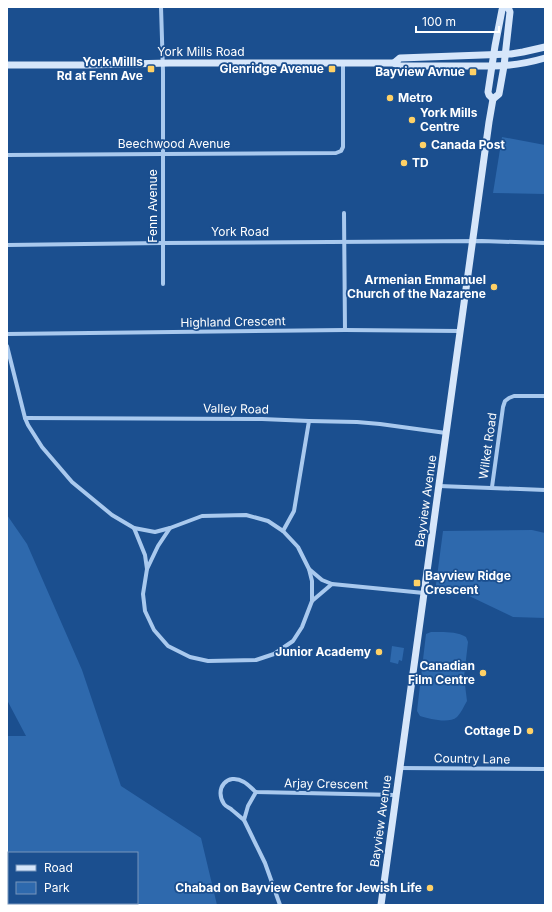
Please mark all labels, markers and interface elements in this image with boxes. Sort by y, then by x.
scale bar [416,8,499,34]
text: 100 m [422,14,456,29]
street label: York Mills Road [157,44,245,59]
place label: York Millls Rd at Fenn Ave [57,54,143,83]
place label: Glenridge Avenue [219,61,324,76]
marker: York Millls Rd at Fenn Ave [146,64,156,74]
marker: Glenridge Avenue [327,64,337,74]
place label: Bayview Avnue [375,64,465,79]
marker: Bayview Avnue [468,67,478,77]
place label: Metro [398,90,433,105]
marker: Metro [385,93,395,103]
place label: York Mills Centre [420,105,478,134]
marker: York Mills Centre [407,115,417,125]
street label: Beechwood Avenue [118,136,230,151]
place label: Canada Post [431,137,505,152]
marker: Canada Post [418,140,428,150]
place label: TD [412,155,429,170]
marker: TD [399,158,409,168]
street label: Fenn Avenue [145,169,160,243]
street label: York Road [211,224,269,239]
place label: Armenian Emmanuel Church of the Nazarene [347,272,486,301]
marker: Armenian Emmanuel Church of the Nazarene [489,282,499,292]
street label: Highland Crescent [180,313,286,330]
street label: Valley Road [203,400,269,417]
street label: Wilket Road [475,412,500,480]
street label: Bayview Avenue [412,454,439,548]
place label: Bayview Ridge Crescent [425,568,511,597]
marker: Bayview Ridge Crescent [412,578,422,588]
place label: Junior Academy [275,644,372,659]
marker: Junior Academy [374,647,384,657]
place label: Canadian Film Centre [408,658,475,687]
marker: Canadian Film Centre [478,668,488,678]
place label: Cottage D [464,723,522,738]
marker: Cottage D [525,726,535,736]
street label: Country Lane [434,750,510,767]
street label: Bayview Avenue [367,774,394,868]
street label: Arjay Crescent [284,775,368,792]
legend [8,852,138,904]
text: Road [44,860,73,875]
text: Park [44,880,70,895]
place label: Chabad on Bayview Centre for Jewish Life [175,880,422,895]
marker: Chabad on Bayview Centre for Jewish Life [425,883,435,893]

